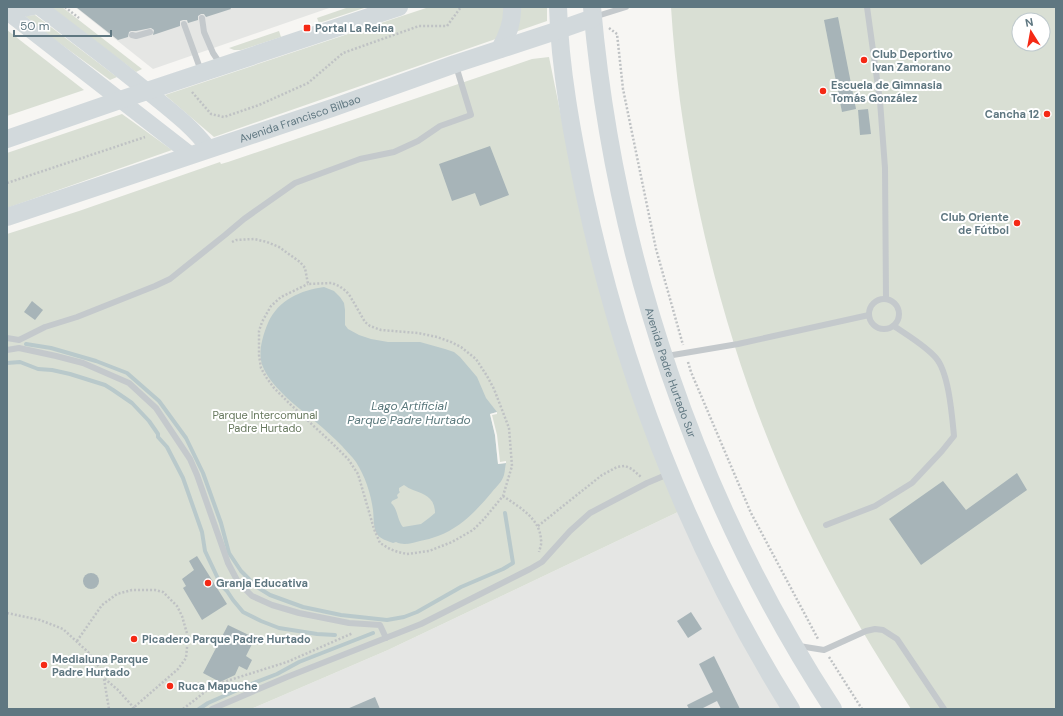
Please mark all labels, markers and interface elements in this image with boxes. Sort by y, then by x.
scale bar [14,12,111,38]
north arrow [1011,12,1051,52]
text: N [1024,15,1034,30]
text: 50 m [20,18,49,34]
place label: Portal La Reina [315,21,394,35]
marker: Portal La Reina [302,23,312,33]
place label: Club Deportivo Ivan Zamorano [872,47,953,74]
marker: Club Deportivo Ivan Zamorano [859,55,869,65]
place label: Escuela de Gimnasia Tomás González [831,78,942,105]
marker: Escuela de Gimnasia Tomás González [818,86,828,96]
street label: Avenida Francisco Bilbao [238,91,362,146]
place label: Cancha 12 [985,107,1039,121]
marker: Cancha 12 [1042,109,1052,119]
place label: Club Oriente de Fútbol [941,210,1009,237]
marker: Club Oriente de Fútbol [1012,218,1022,228]
street label: Avenida Padre Hurtado Sur [642,306,700,440]
water label: Lago Artificial Parque Padre Hurtado [347,398,471,428]
park label: Parque Intercomunal Padre Hurtado [212,408,318,435]
place label: Granja Educativa [216,576,308,590]
marker: Granja Educativa [203,578,213,588]
place label: Picadero Parque Padre Hurtado [142,632,311,646]
marker: Picadero Parque Padre Hurtado [129,634,139,644]
place label: Medialuna Parque Padre Hurtado [52,652,149,679]
marker: Medialuna Parque Padre Hurtado [39,660,49,670]
place label: Ruca Mapuche [178,679,258,693]
marker: Ruca Mapuche [165,681,175,691]

